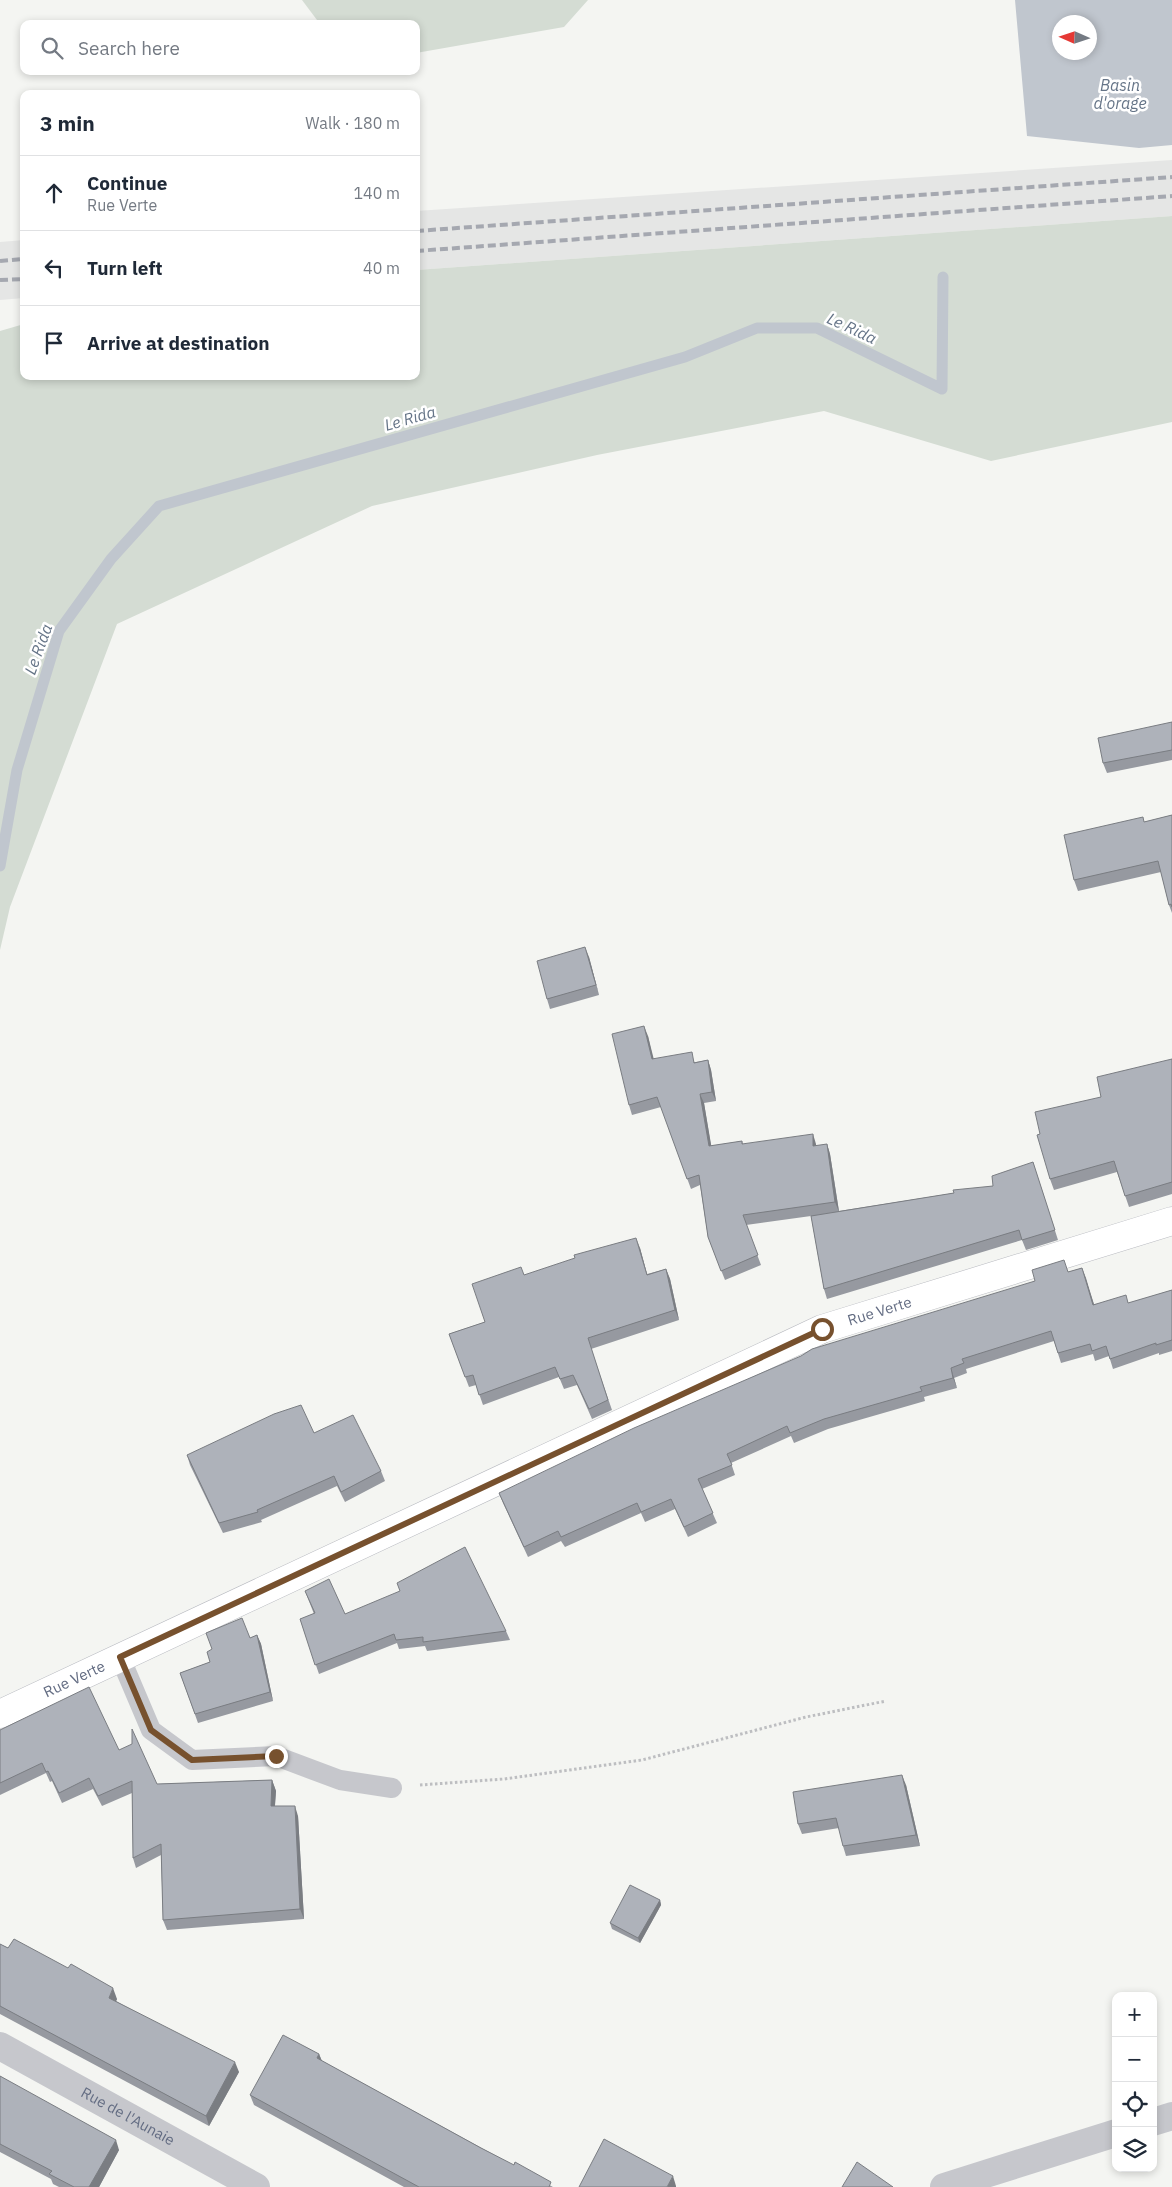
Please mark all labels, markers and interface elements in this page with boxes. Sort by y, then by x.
north arrow [1052,15,1097,60]
search box [20,20,420,75]
icon: search [38,34,66,62]
text: Search here [78,36,180,60]
water label: Basin d'orage [1093,75,1147,113]
text: 3 min [40,109,95,137]
text: Walk · 180 m [305,113,400,133]
text: Continue [87,171,167,195]
icon: ahead [40,179,68,207]
text: 140 m [353,183,400,203]
text: Rue Verte [87,195,157,215]
icon: left [40,254,68,282]
text: Turn left [87,256,163,280]
text: 40 m [363,258,400,278]
water label: Le Rida [824,308,880,348]
icon: arrive [40,329,68,357]
text: Arrive at destination [87,331,270,355]
water label: Le Rida [382,401,438,435]
water label: Le Rida [20,621,56,677]
street label: Rue Verte [845,1292,914,1330]
route start [811,1318,834,1341]
street label: Rue Verte [40,1656,108,1701]
route end [265,1745,288,1768]
map controls [1112,1992,1157,2172]
button: + [1112,1992,1157,2037]
button: − [1112,2037,1157,2082]
button: locate [1112,2082,1157,2127]
street label: Rue de l'Aunaie [78,2083,178,2149]
button: layers [1112,2127,1157,2172]

